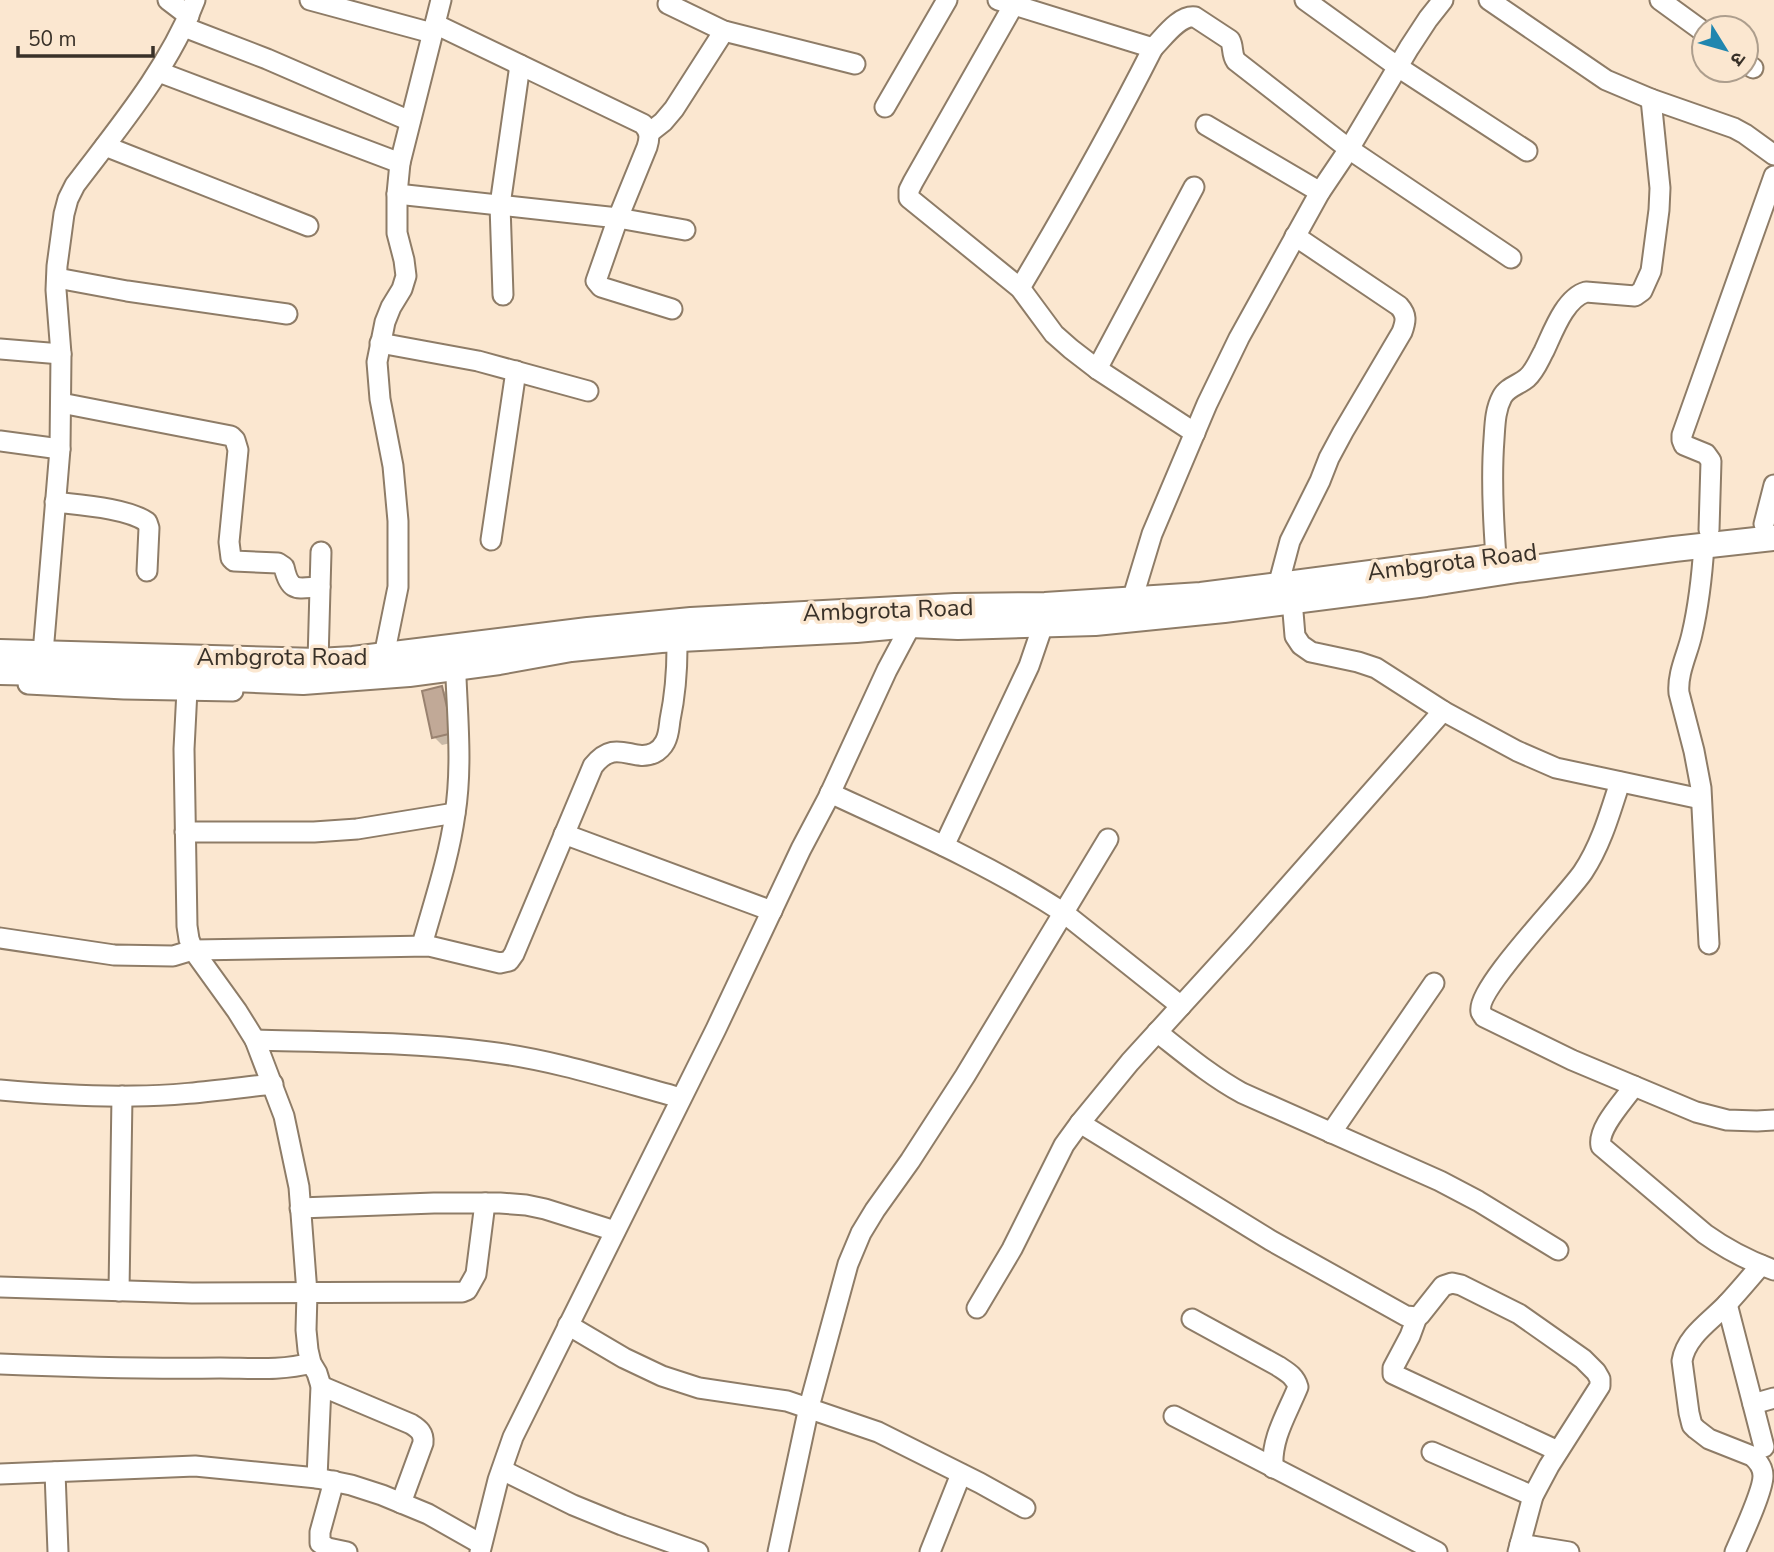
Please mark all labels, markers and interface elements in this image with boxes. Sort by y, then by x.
scale bar [18,14,152,58]
north arrow [1690,14,1760,84]
text: 50 m [28,25,77,53]
text: उ [1724,46,1752,72]
street label: Ambgrota Road [1365,536,1539,588]
street label: Ambgrota Road [802,591,974,629]
street label: Ambgrota Road [197,641,367,673]

